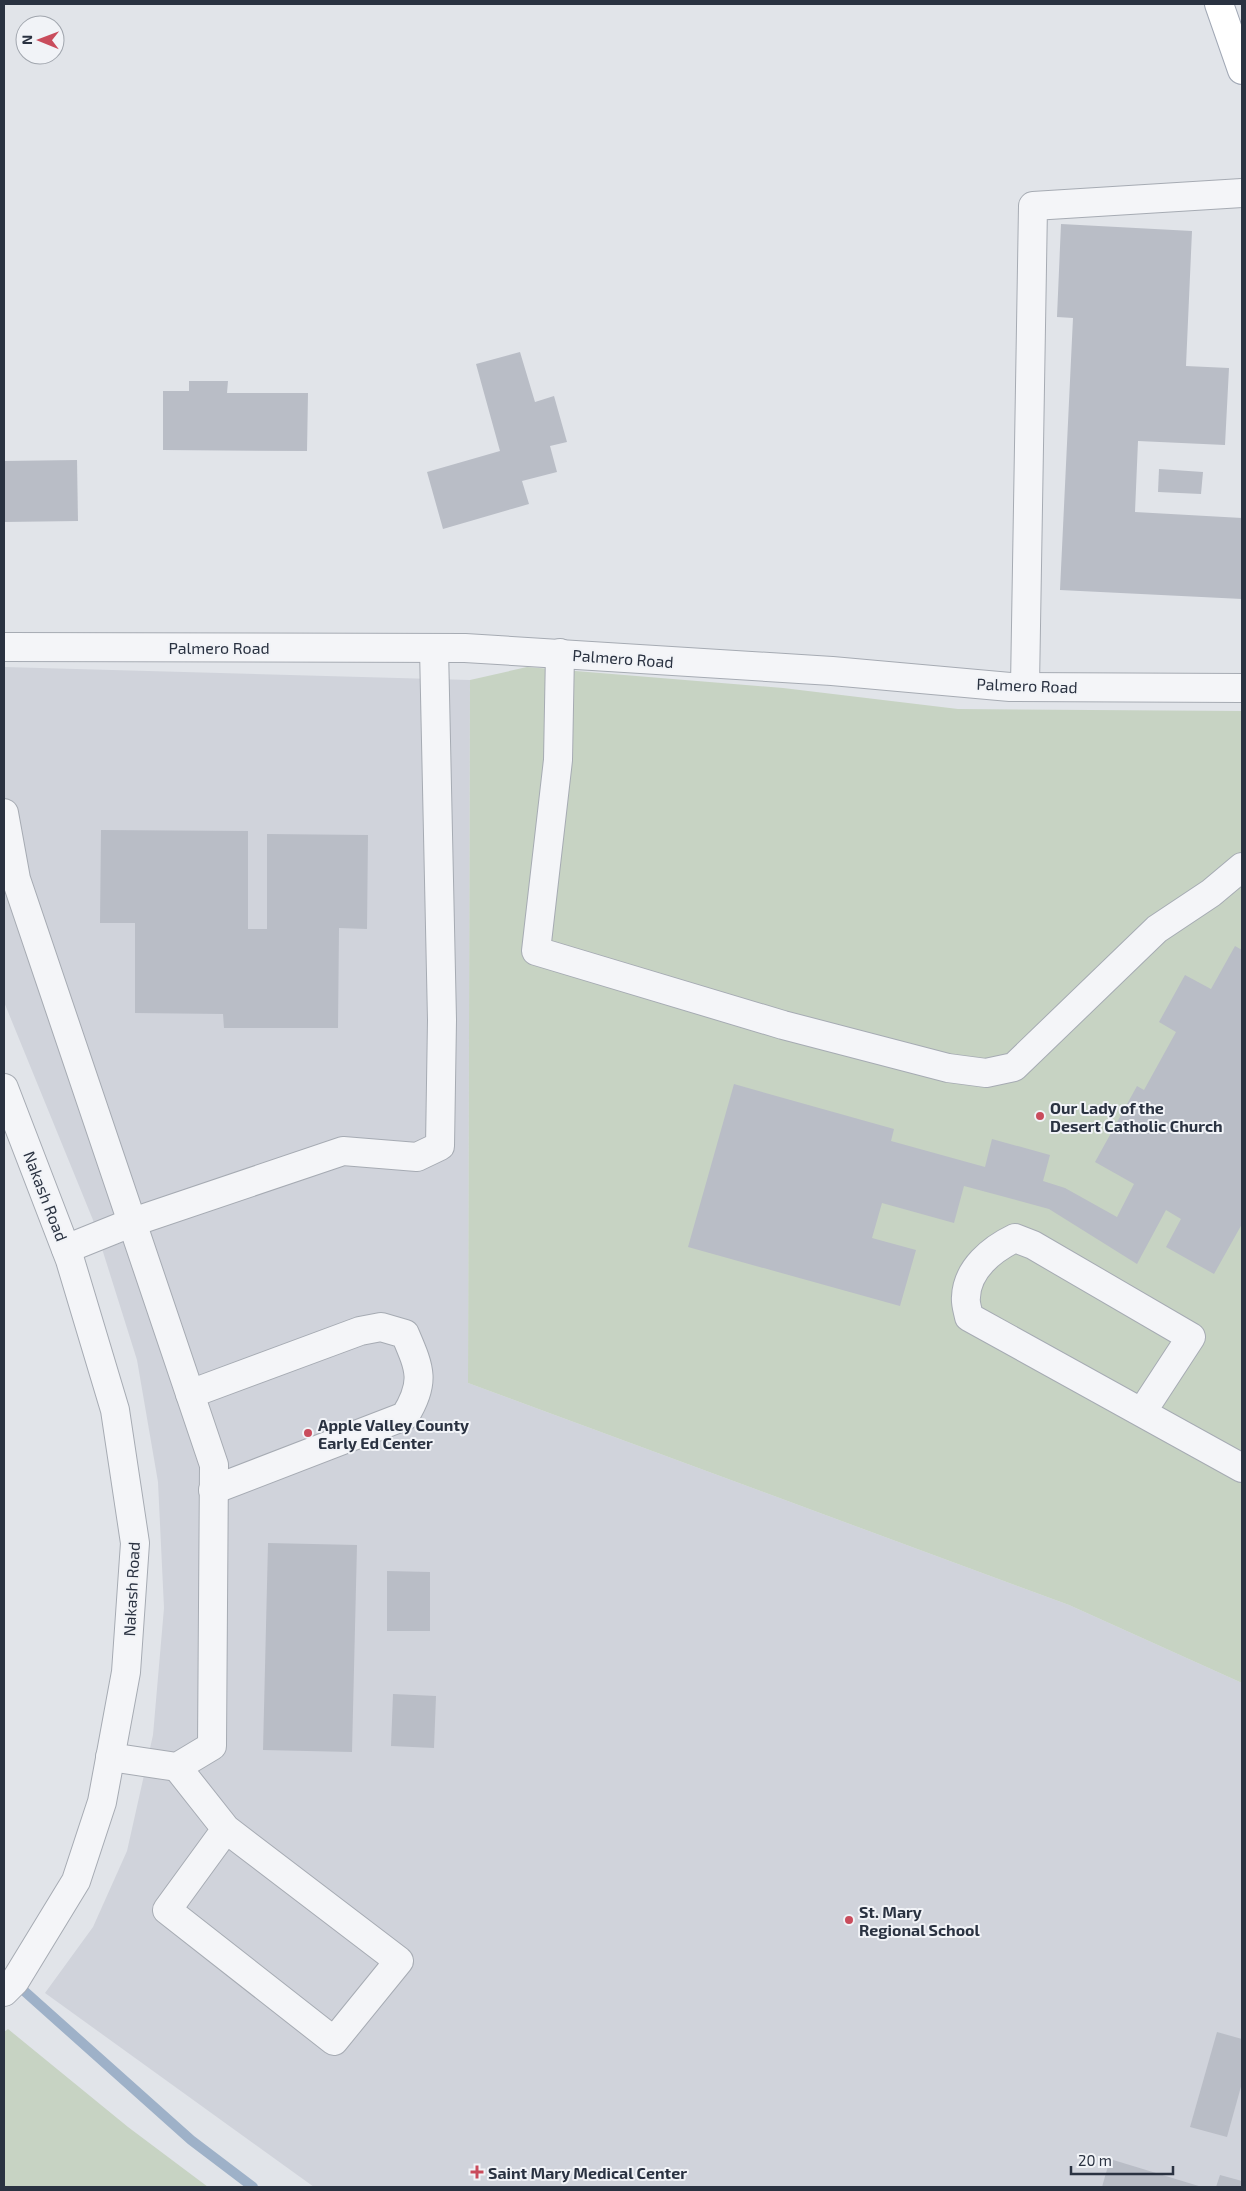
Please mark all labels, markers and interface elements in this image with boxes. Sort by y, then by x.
north arrow [15,15,65,65]
text: N [18,35,35,45]
street label: Palmero Road [168,638,270,657]
street label: Palmero Road [572,645,674,671]
street label: Palmero Road [976,674,1078,696]
place label: Our Lady of the Desert Catholic Church [1050,1098,1223,1135]
marker: Our Lady of the Desert Catholic Church [1034,1110,1046,1122]
street label: Nakash Road [20,1148,72,1244]
place label: Apple Valley County Early Ed Center [318,1415,469,1453]
marker: Apple Valley County Early Ed Center [302,1427,314,1439]
street label: Nakash Road [119,1541,143,1637]
place label: St. Mary Regional School [859,1902,981,1939]
marker: St. Mary Regional School [843,1914,855,1926]
scale bar [1071,2144,1174,2176]
text: 20 m [1078,2151,1112,2169]
place label: Saint Mary Medical Center [488,2163,687,2183]
marker: Saint Mary Medical Center [470,2165,484,2179]

